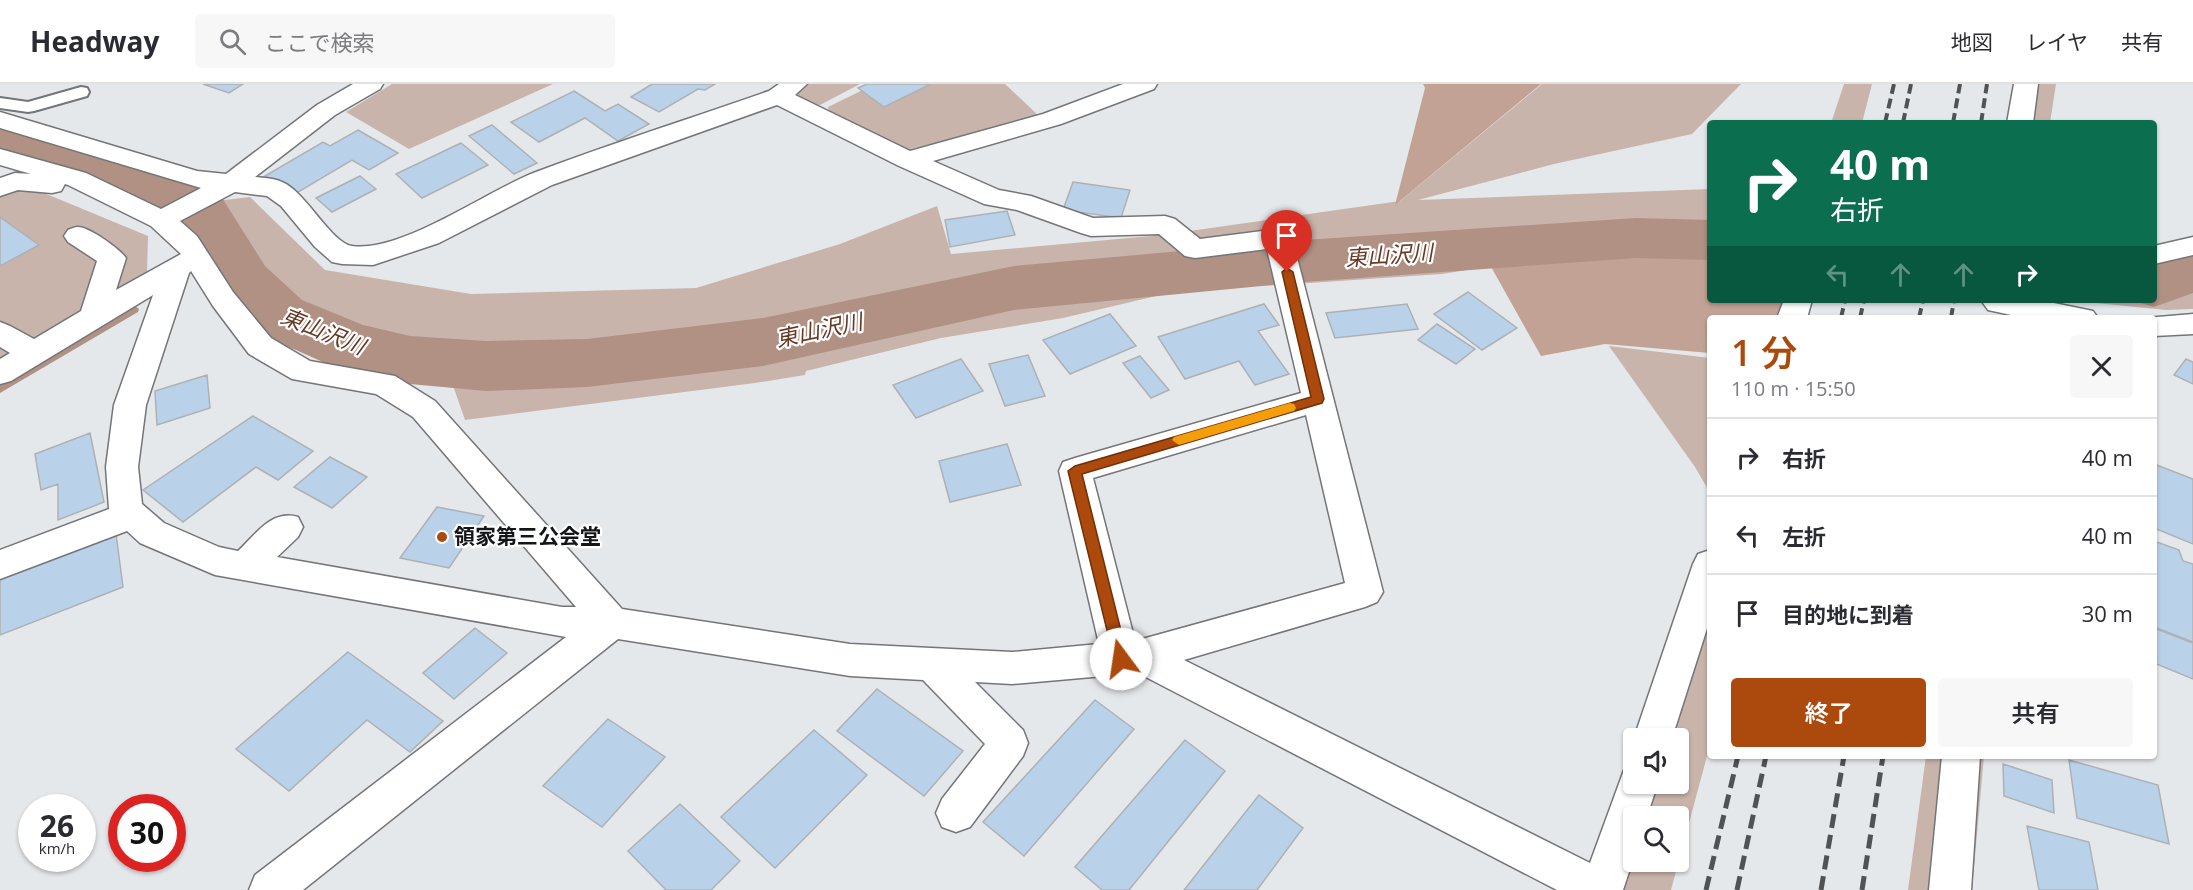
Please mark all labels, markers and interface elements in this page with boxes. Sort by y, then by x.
search box [195,14,615,68]
text: Headway [30,22,159,60]
icon: search [216,25,249,58]
text: ここで検索 [264,27,374,57]
text: 地図 [1951,28,1993,56]
text: レイヤ [2026,28,2088,56]
text: 共有 [2121,28,2163,56]
text: 40 m [1830,135,1930,192]
icon: right [1731,144,1809,222]
text: 右折 [1830,191,1884,228]
pin [1261,210,1312,272]
icon: arrive [1270,219,1303,252]
water label: 東山沢川 [1344,236,1436,272]
icon: left [1821,258,1854,291]
icon: ahead [1884,258,1917,291]
icon: ahead [1947,258,1980,291]
icon: right [2010,258,2043,291]
water label: 東山沢川 [277,300,372,361]
water label: 東山沢川 [773,305,867,353]
text: 1 分 [1731,328,1797,377]
button: close [2070,335,2133,398]
text: 110 m · 15:50 [1731,375,1856,402]
icon: right [1731,441,1764,474]
text: 40 m [2082,442,2133,472]
text: 右折 [1782,443,1826,473]
icon: left [1731,519,1764,552]
text: 40 m [2082,520,2133,550]
text: 左折 [1782,521,1826,551]
place label: 領家第三公会堂 [454,522,601,550]
marker: 領家第三公会堂 [435,530,449,544]
icon: arrive [1731,597,1764,630]
text: 30 m [2082,598,2133,628]
text: 目的地に到着 [1782,599,1914,629]
position arrow [1089,627,1153,691]
button: 終了 [1731,678,1926,747]
button: 共有 [1938,678,2133,747]
map controls [1623,728,1689,872]
button: sound [1623,728,1689,794]
speed limit sign: 30 [108,794,186,872]
text: 26 [40,805,74,846]
button: search [1623,806,1689,872]
text: km/h [39,838,75,858]

